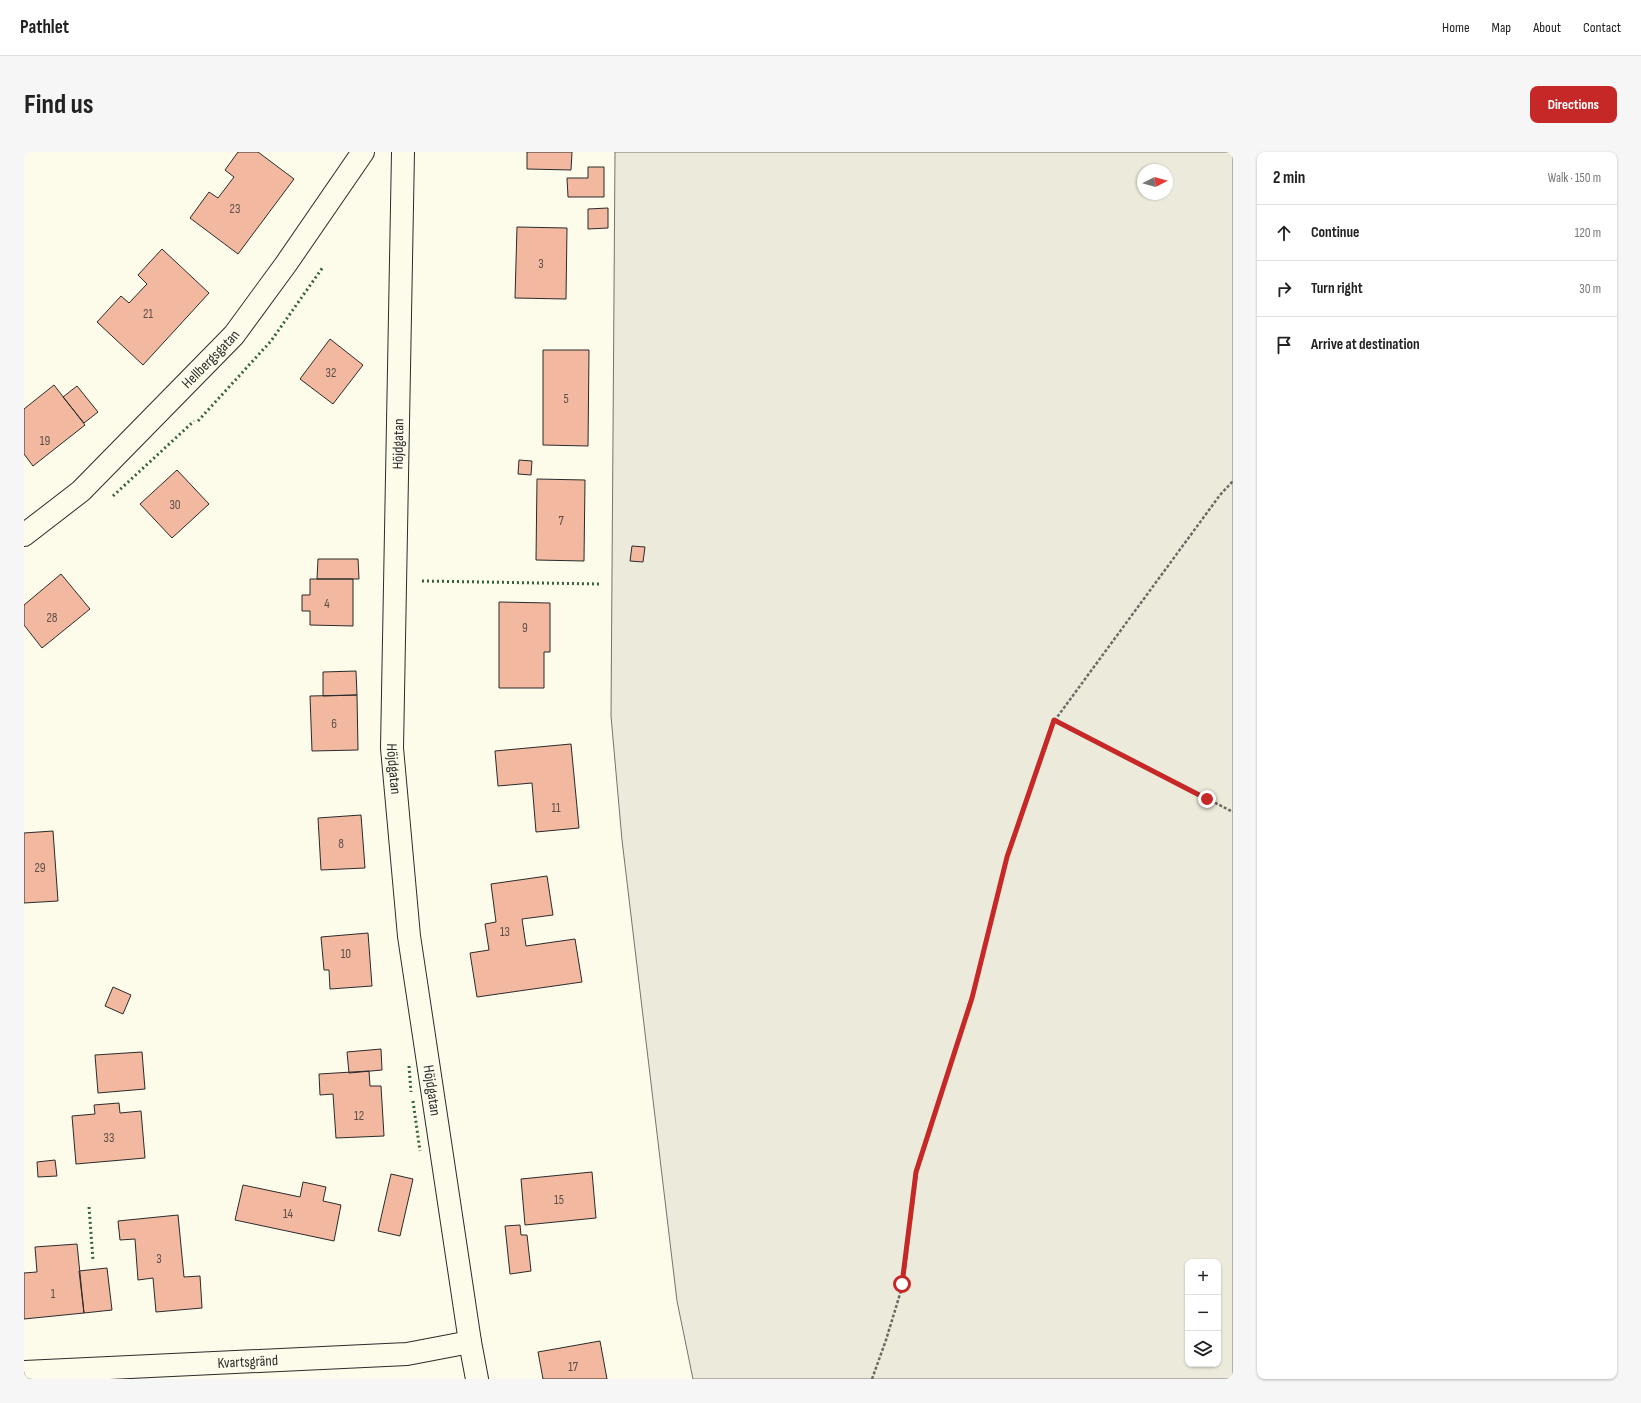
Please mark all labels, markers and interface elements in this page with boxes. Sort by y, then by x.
text: Pathlet [20,16,69,39]
text: Home [1442,19,1470,36]
text: Map [1492,19,1511,36]
text: About [1533,19,1561,36]
text: Contact [1583,19,1621,36]
button: Directions [1530,86,1617,123]
text: Find us [24,88,93,121]
north arrow [1137,164,1173,200]
text: 2 min [1273,168,1305,188]
text: Walk · 150 m [1548,170,1601,186]
house number: 23 [230,201,240,217]
icon: ahead [1273,222,1295,244]
text: Continue [1311,223,1360,242]
text: 120 m [1575,225,1601,241]
house number: 3 [538,256,544,272]
icon: right [1273,278,1295,300]
text: Turn right [1311,279,1363,298]
text: 30 m [1579,281,1601,297]
house number: 21 [143,306,153,322]
street label: Hellbergsgatan [178,326,244,393]
icon: arrive [1273,334,1295,356]
text: Arrive at destination [1311,335,1420,354]
house number: 32 [326,365,336,381]
house number: 5 [563,391,569,407]
street label: Höjdgatan [389,418,408,470]
house number: 19 [40,433,50,449]
house number: 30 [169,497,181,513]
house number: 7 [558,513,564,529]
house number: 4 [324,596,330,612]
house number: 28 [46,610,58,626]
house number: 9 [522,620,528,636]
house number: 6 [331,716,337,732]
street label: Höjdgatan [382,743,405,795]
route end [1198,790,1216,808]
house number: 11 [551,800,561,816]
house number: 8 [338,836,344,852]
house number: 29 [34,860,46,876]
house number: 13 [500,924,510,940]
house number: 10 [341,946,351,962]
street label: Höjdgatan [419,1064,445,1117]
house number: 12 [354,1108,364,1124]
house number: 33 [104,1130,114,1146]
house number: 15 [554,1192,564,1208]
house number: 14 [283,1206,294,1222]
house number: 3 [156,1251,162,1267]
map controls [1185,1259,1221,1367]
button: + [1185,1259,1221,1295]
route start [893,1275,911,1293]
house number: 1 [51,1286,56,1302]
button: − [1185,1295,1221,1331]
button: layers [1185,1331,1221,1367]
street label: Kvartsgränd [217,1351,278,1373]
house number: 17 [568,1359,579,1375]

